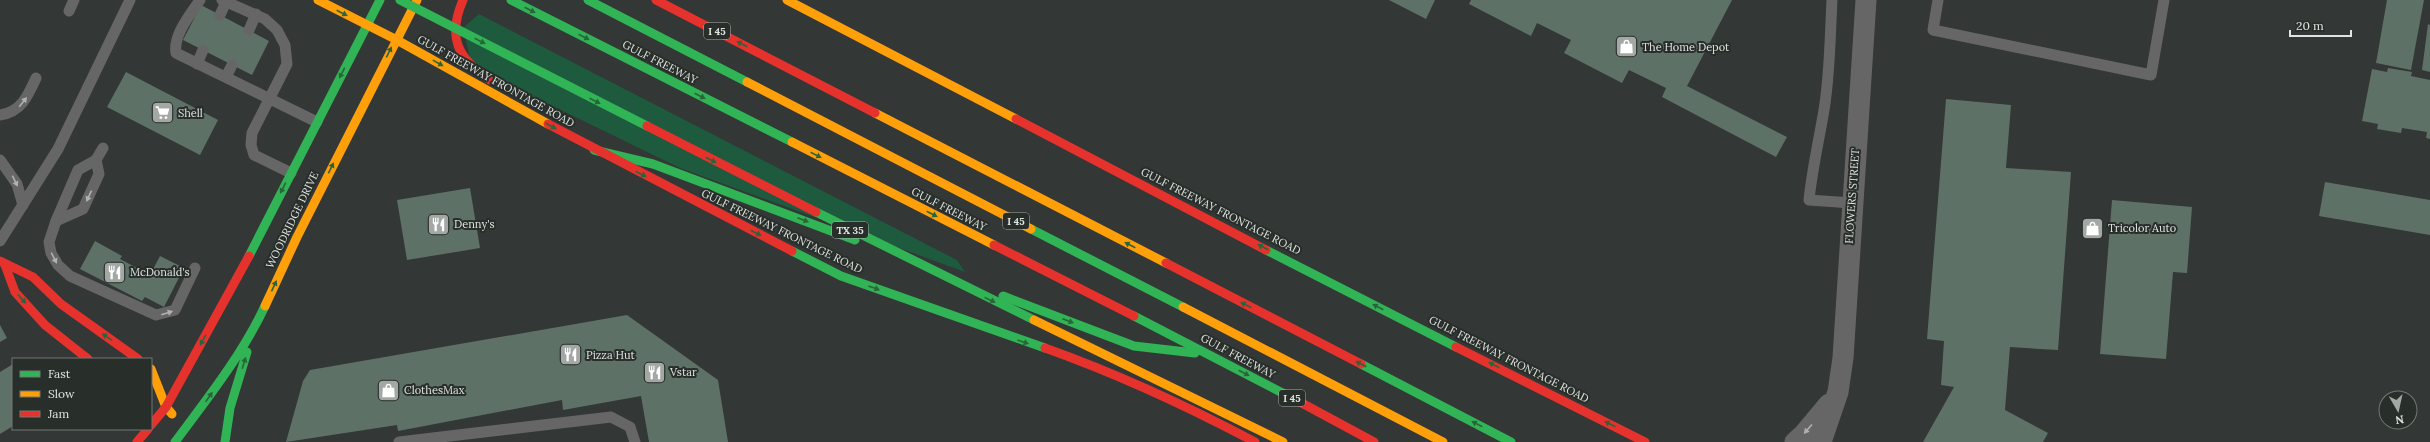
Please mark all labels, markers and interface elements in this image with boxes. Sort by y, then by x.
one-way arrow [524,7,536,13]
one-way arrow [336,9,348,16]
scale bar [2290,12,2351,38]
text: 20 m [2296,18,2324,33]
road number: I 45 [704,23,730,39]
street label: GULF FREEWAY FRONTAGE ROAD [415,32,577,130]
one-way arrow [578,34,590,40]
shop icon: The Home Depot [1614,34,1640,60]
street label: GULF FREEWAY [620,37,701,87]
one-way arrow [474,38,485,44]
place label: The Home Depot [1642,40,1730,54]
one-way arrow [736,41,748,48]
one-way arrow [386,46,392,58]
one-way arrow [432,59,444,66]
one-way arrow [339,67,345,78]
one-way arrow [694,93,706,99]
one-way arrow [18,97,27,107]
one-way arrow [589,98,601,104]
supermarket icon: Shell [150,100,176,126]
place label: Shell [178,106,203,120]
one-way arrow [545,123,557,130]
street label: FLOWERS STREET [1842,148,1862,244]
one-way arrow [810,152,822,158]
one-way arrow [705,157,717,163]
one-way arrow [328,163,334,174]
street label: GULF FREEWAY FRONTAGE ROAD [1139,164,1303,258]
street label: WOODRIDGE DRIVE [263,169,322,271]
one-way arrow [635,171,647,177]
one-way arrow [12,175,18,187]
one-way arrow [280,183,286,194]
street label: GULF FREEWAY [909,184,990,234]
street label: GULF FREEWAY FRONTAGE ROAD [699,186,865,276]
one-way arrow [86,191,92,202]
one-way arrow [926,210,938,217]
restaurant icon: Denny's [425,211,451,237]
road number: I 45 [1003,213,1029,229]
shop icon: Tricolor Auto [2079,215,2105,241]
place label: Denny's [454,217,495,231]
one-way arrow [797,218,809,224]
place label: Tricolor Auto [2108,221,2176,235]
road number: TX 35 [832,222,868,238]
one-way arrow [751,230,762,237]
one-way arrow [1124,242,1136,248]
one-way arrow [1257,243,1269,250]
one-way arrow [51,252,57,264]
restaurant icon: McDonald's [102,259,128,285]
place label: McDonald's [130,265,190,279]
one-way arrow [271,280,277,291]
one-way arrow [869,285,881,291]
one-way arrow [17,295,26,304]
one-way arrow [984,297,995,303]
one-way arrow [1240,301,1251,308]
one-way arrow [1373,304,1384,310]
one-way arrow [161,310,173,316]
street label: GULF FREEWAY FRONTAGE ROAD [1427,312,1591,406]
one-way arrow [1063,318,1075,324]
street label: GULF FREEWAY [1198,330,1279,382]
one-way arrow [101,333,112,341]
one-way arrow [200,334,207,346]
one-way arrow [1017,339,1029,345]
restaurant icon: Pizza Hut [558,342,584,368]
place label: Pizza Hut [586,348,635,362]
one-way arrow [241,357,247,369]
legend [12,358,152,430]
restaurant icon: Vstar [642,359,668,385]
one-way arrow [1355,361,1367,368]
one-way arrow [1489,362,1500,369]
place label: Vstar [669,365,697,379]
text: Fast [48,366,71,381]
one-way arrow [1238,369,1250,376]
shop icon: ClothesMax [376,377,402,403]
place label: ClothesMax [404,383,465,397]
text: Slow [48,386,75,401]
road number: I 45 [1279,390,1305,406]
north arrow [2378,390,2418,430]
one-way arrow [205,392,213,403]
text: Jam [47,406,69,421]
text: N [2394,412,2405,428]
one-way arrow [1471,421,1482,427]
one-way arrow [1605,421,1616,427]
one-way arrow [1804,424,1813,434]

